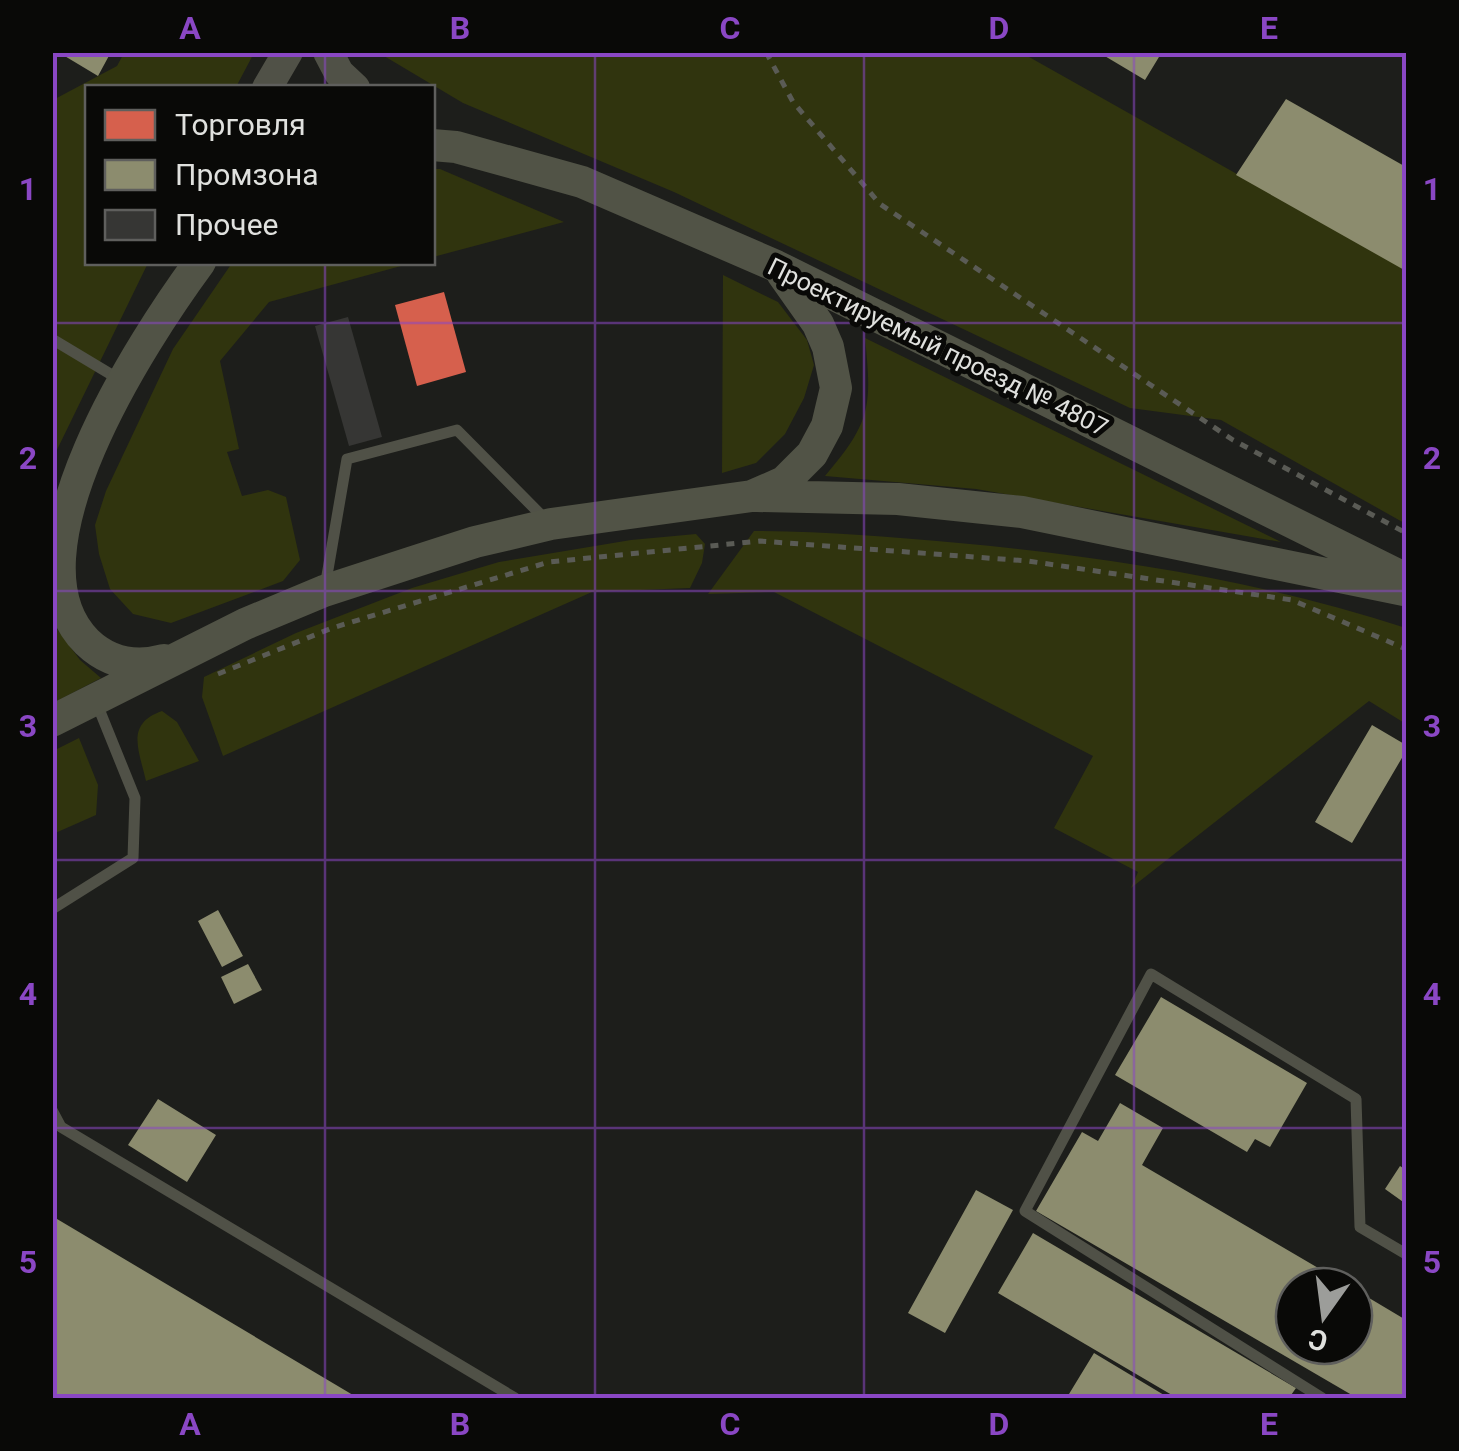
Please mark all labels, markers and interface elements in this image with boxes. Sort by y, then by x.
text: A [179,9,201,47]
text: B [450,9,470,47]
text: C [720,9,740,47]
text: D [989,9,1009,47]
text: E [1260,9,1278,47]
legend [85,85,435,265]
text: Торговля [175,107,306,142]
text: Промзона [175,157,319,192]
text: 1 [19,170,37,208]
text: 1 [1423,170,1441,208]
text: Прочее [175,207,279,242]
street label: Проектируемый проезд № 4807 [763,252,1113,442]
text: 2 [19,439,37,477]
text: 2 [1423,439,1441,477]
text: 3 [19,707,37,745]
text: 3 [1423,707,1441,745]
text: 4 [19,975,37,1013]
text: 4 [1423,975,1441,1013]
text: 5 [19,1243,37,1281]
text: 5 [1423,1243,1441,1281]
north arrow [1274,1266,1374,1366]
text: С [1305,1322,1331,1358]
text: A [179,1405,201,1443]
text: B [450,1405,470,1443]
text: C [720,1405,740,1443]
text: D [989,1405,1009,1443]
text: E [1260,1405,1278,1443]

